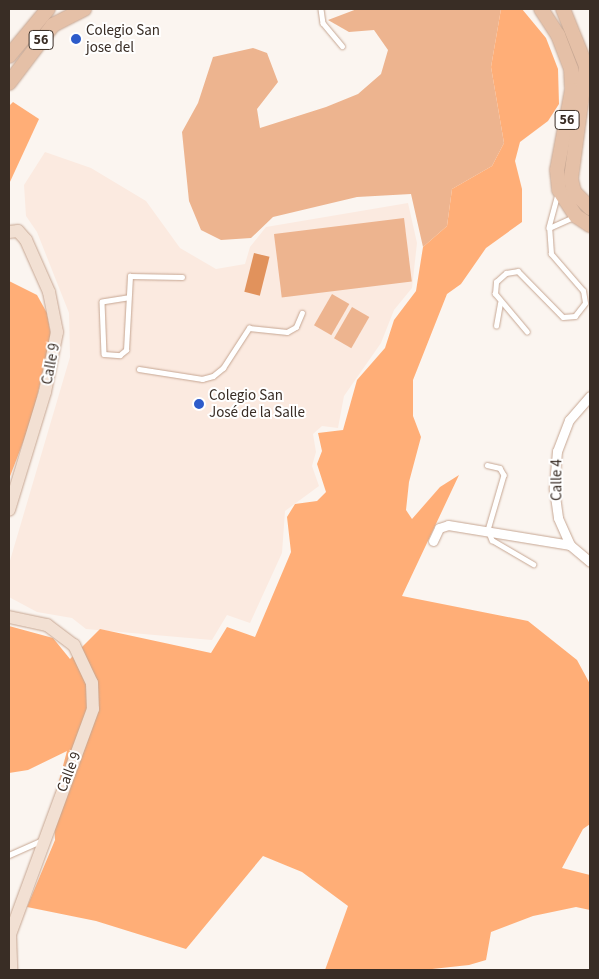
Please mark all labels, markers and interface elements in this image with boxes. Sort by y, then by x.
place label: Colegio San jose del [86,21,160,56]
road number: 56 [28,28,54,52]
marker: Colegio San jose del [70,33,82,45]
road number: 56 [554,108,580,132]
street label: Calle 9 [38,342,64,386]
place label: Colegio San José de la Salle [209,386,305,421]
marker: Colegio San José de la Salle [193,398,205,410]
street label: Calle 4 [548,459,566,501]
street label: Calle 9 [53,749,85,795]

